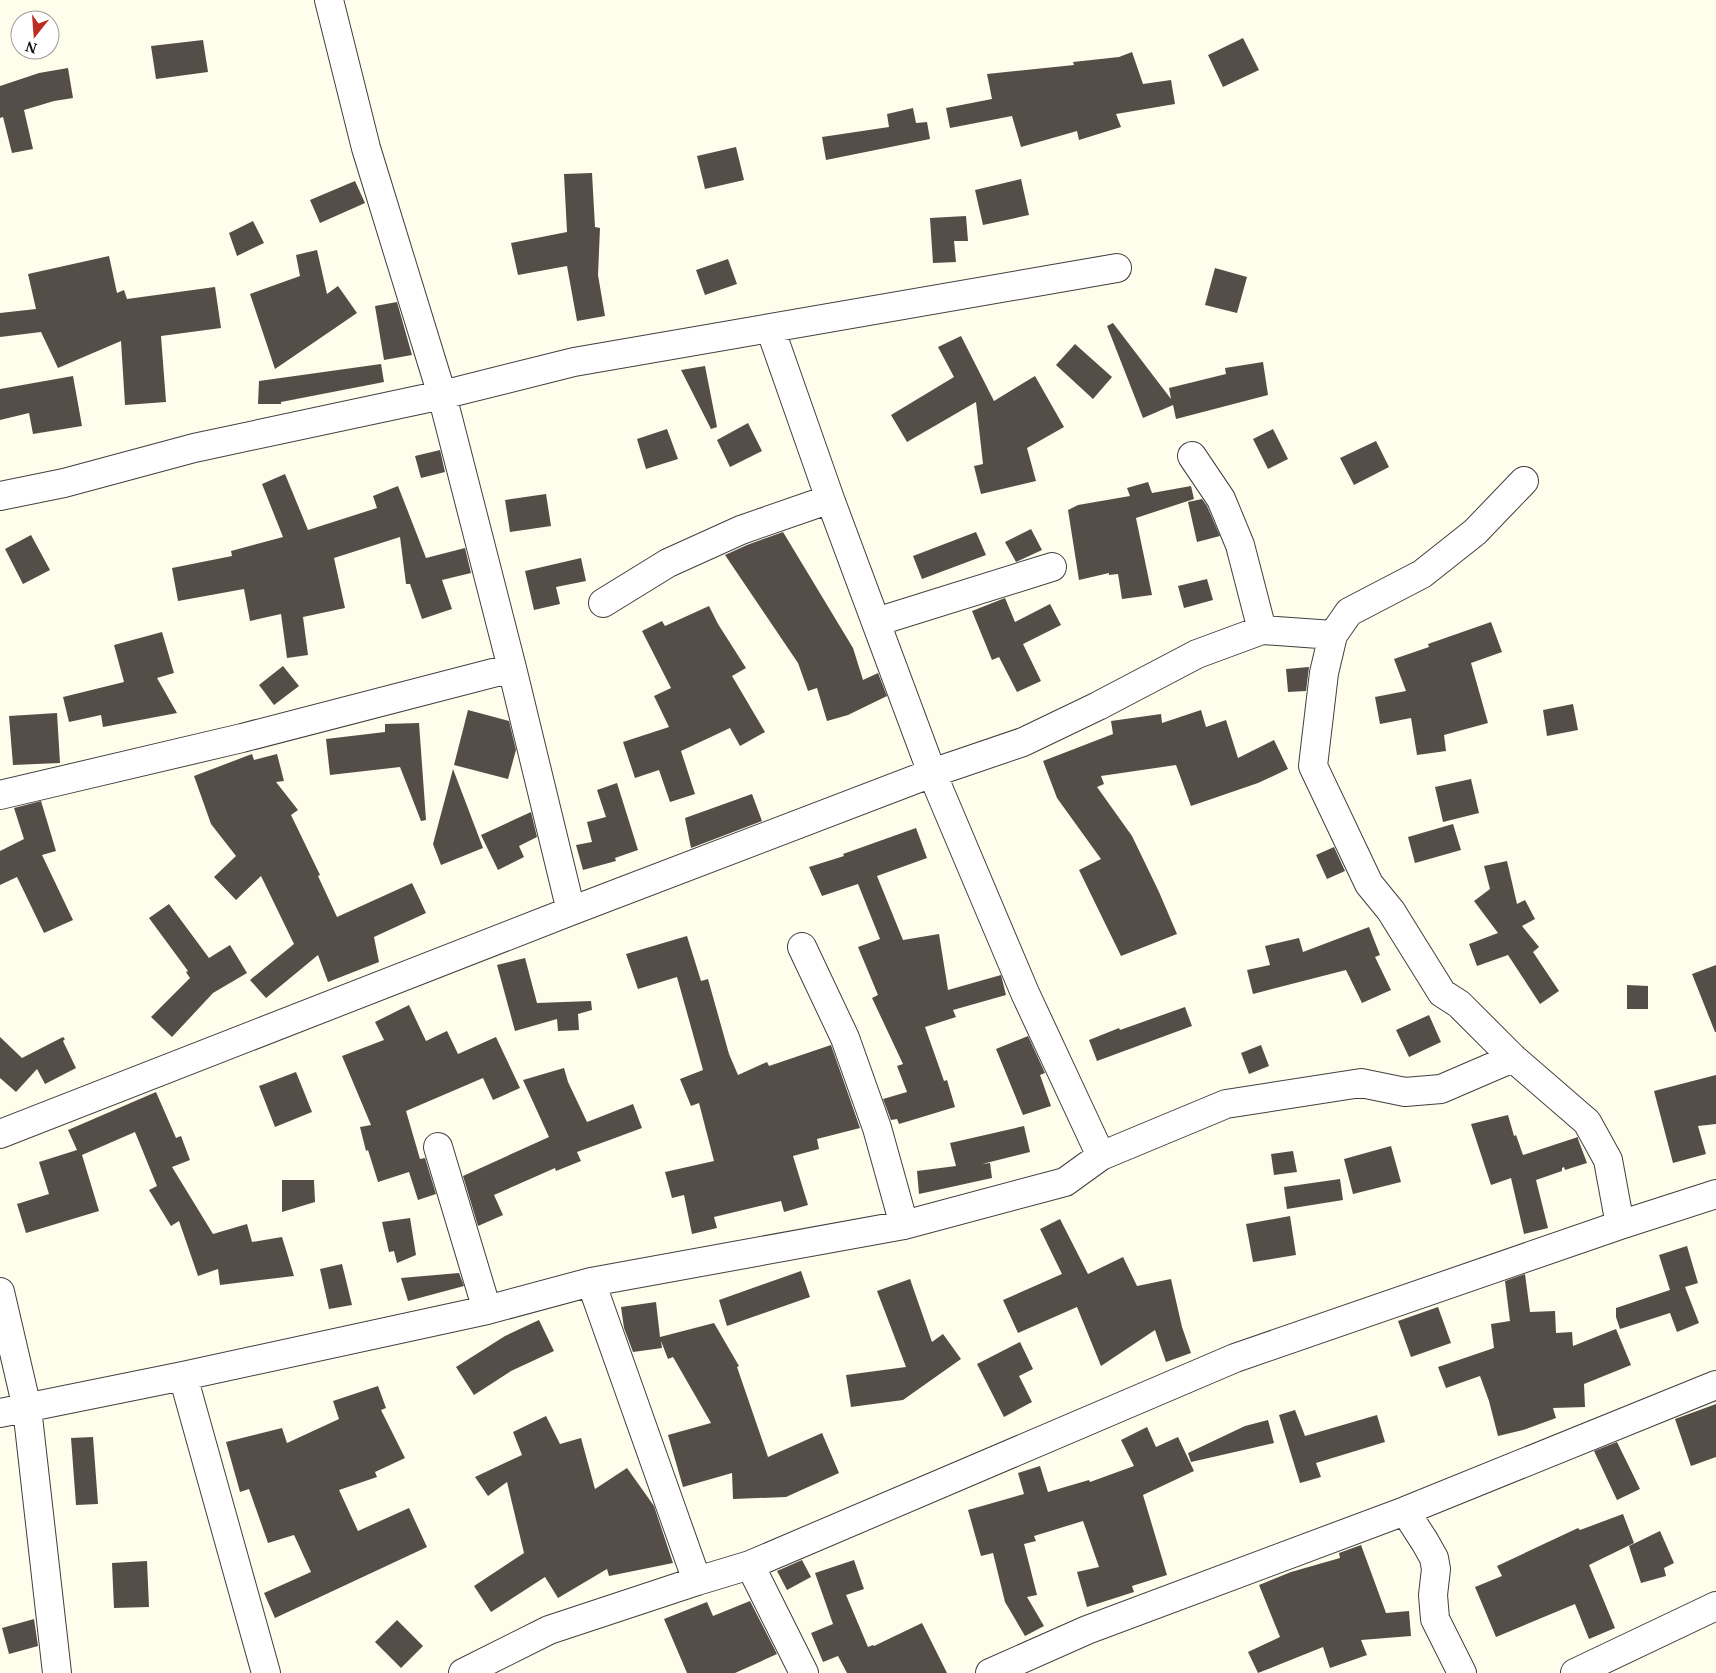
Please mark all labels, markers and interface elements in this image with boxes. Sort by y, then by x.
north arrow [10,10,60,60]
text: N [23,37,39,59]

